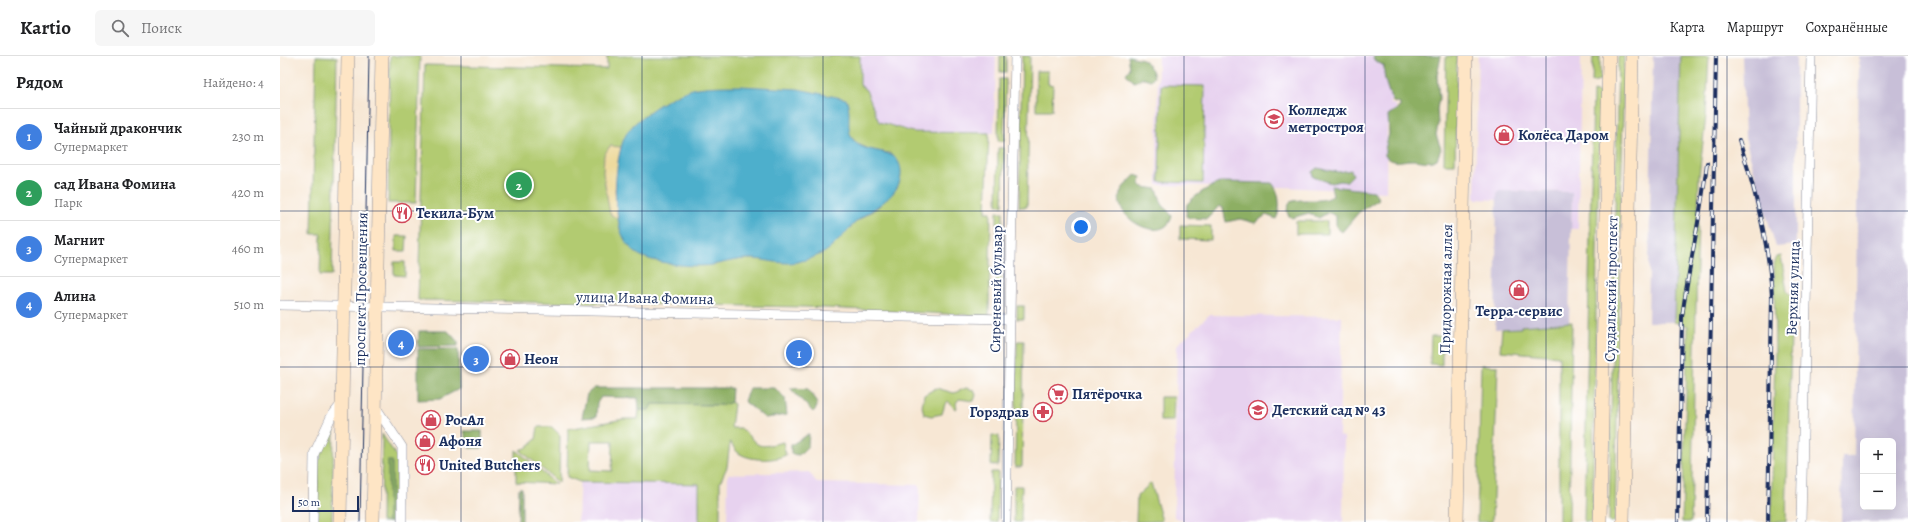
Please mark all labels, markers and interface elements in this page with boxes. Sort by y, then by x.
search box [95,10,375,46]
text: Kartio [20,15,71,41]
icon: search [109,17,131,39]
text: Поиск [141,18,182,38]
text: Карта [1670,18,1705,37]
text: Маршрут [1727,18,1783,37]
text: Сохранённые [1805,18,1888,37]
text: Рядом [16,71,63,94]
text: Найдено: 4 [203,74,264,91]
place label: Колледж метростроя [1288,100,1364,137]
school or university icon: Колледж метростроя [1263,108,1285,130]
text: Чайный дракончик [54,118,182,138]
shop icon: Колёса Даром [1493,124,1515,146]
place label: Колёса Даром [1518,125,1609,145]
text: 1 [27,128,31,145]
text: 230 m [232,128,264,145]
text: Супермаркет [54,138,128,155]
pin: 2 [506,170,532,200]
text: сад Ивана Фомина [54,174,176,194]
text: 2 [26,184,32,201]
text: 420 m [232,184,264,201]
text: Парк [54,194,83,211]
restaurant icon: Текила-Бум [391,202,413,224]
place label: Текила-Бум [416,203,494,223]
street label: проспект Просвещения [350,212,372,366]
street label: Суздальский проспект [1600,216,1622,362]
your location [1071,217,1091,237]
street label: Придорожная аллея [1435,224,1457,354]
street label: Сиреневый бульвар [985,225,1007,353]
text: Магнит [54,230,105,250]
text: 3 [26,240,32,257]
text: 460 m [232,240,264,257]
street label: Верхняя улица [1781,240,1805,336]
text: Супермаркет [54,250,128,267]
shop icon: Терра-сервис [1508,279,1530,301]
text: Алина [54,286,96,306]
street label: улица Ивана Фомина [575,287,714,309]
text: 4 [26,296,32,313]
text: 510 m [234,296,264,313]
place label: Терра-сервис [1475,301,1563,321]
text: Супермаркет [54,306,128,323]
pin: 4 [388,328,414,358]
pin: 1 [786,338,812,368]
pin: 3 [463,344,489,374]
shop icon: Неон [499,348,521,370]
place label: Неон [524,349,558,369]
supermarket icon: Пятёрочка [1047,383,1069,405]
place label: Пятёрочка [1072,384,1143,404]
school or university icon: Детский сад № 43 [1247,399,1269,421]
place label: Детский сад № 43 [1272,400,1386,420]
pharmacy icon: Горздрав [1032,401,1054,423]
place label: Горздрав [970,402,1029,422]
shop icon: РосАл [420,409,442,431]
place label: РосАл [445,410,484,430]
shop icon: Афоня [414,430,436,452]
place label: Афоня [438,431,482,451]
map controls [1860,438,1896,510]
button: + [1860,438,1896,474]
restaurant icon: United Butchers [414,454,436,476]
place label: United Butchers [439,455,540,475]
button: − [1860,474,1896,510]
scale bar [292,494,359,513]
text: 50 m [298,495,320,510]

